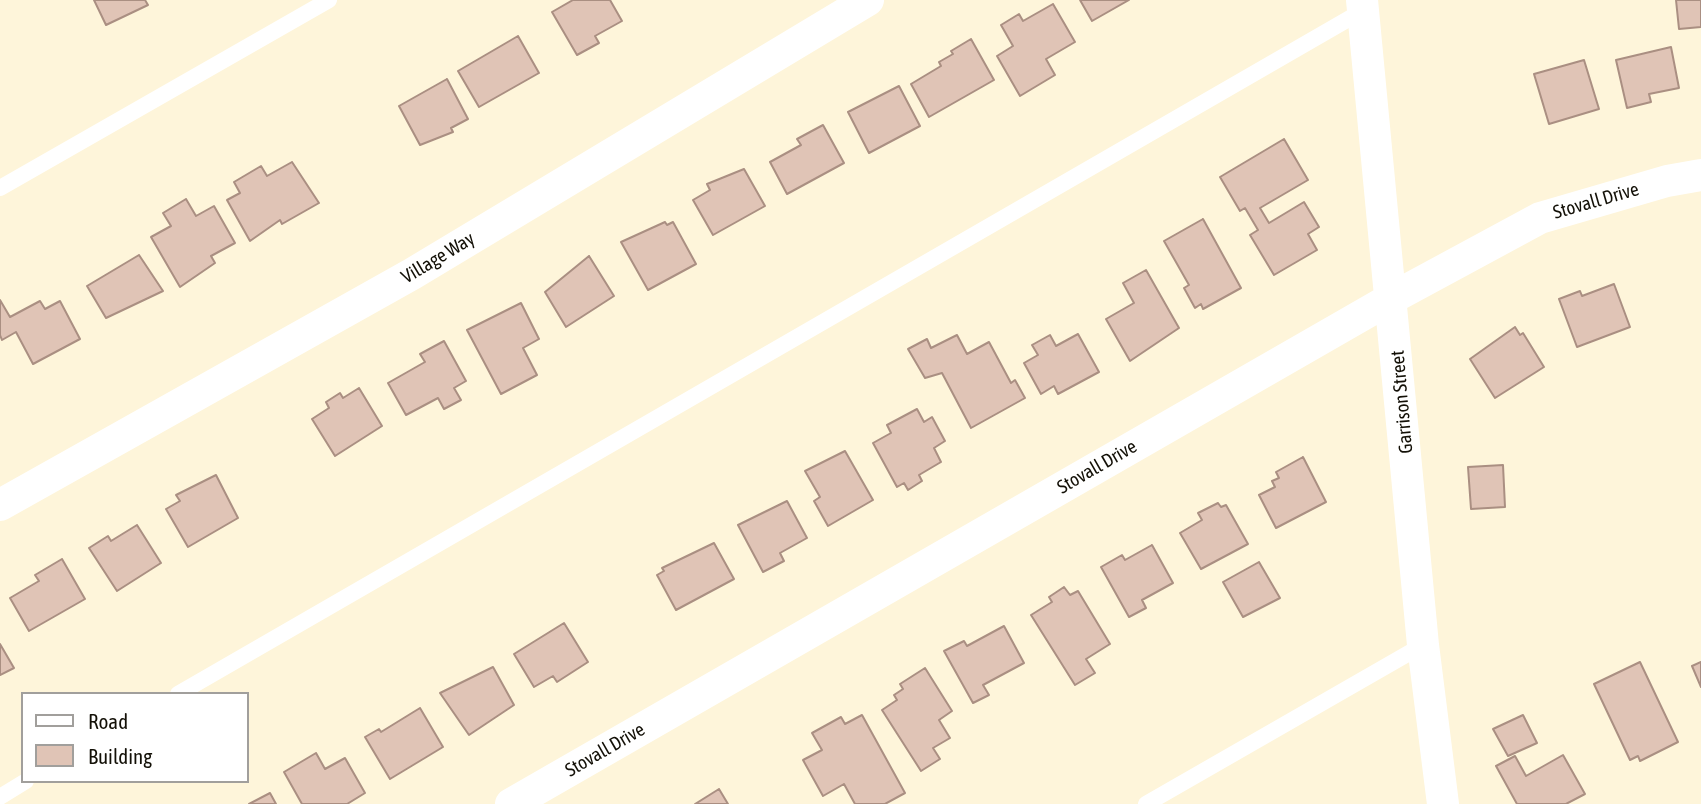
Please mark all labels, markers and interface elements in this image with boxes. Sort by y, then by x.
street label: Stovall Drive [1551,178,1641,224]
street label: Village Way [397,227,479,289]
street label: Garrison Street [1386,349,1418,455]
street label: Stovall Drive [1053,435,1141,499]
legend [21,692,248,783]
text: Road [88,709,128,733]
street label: Stovall Drive [561,718,649,782]
text: Building [88,744,152,768]

